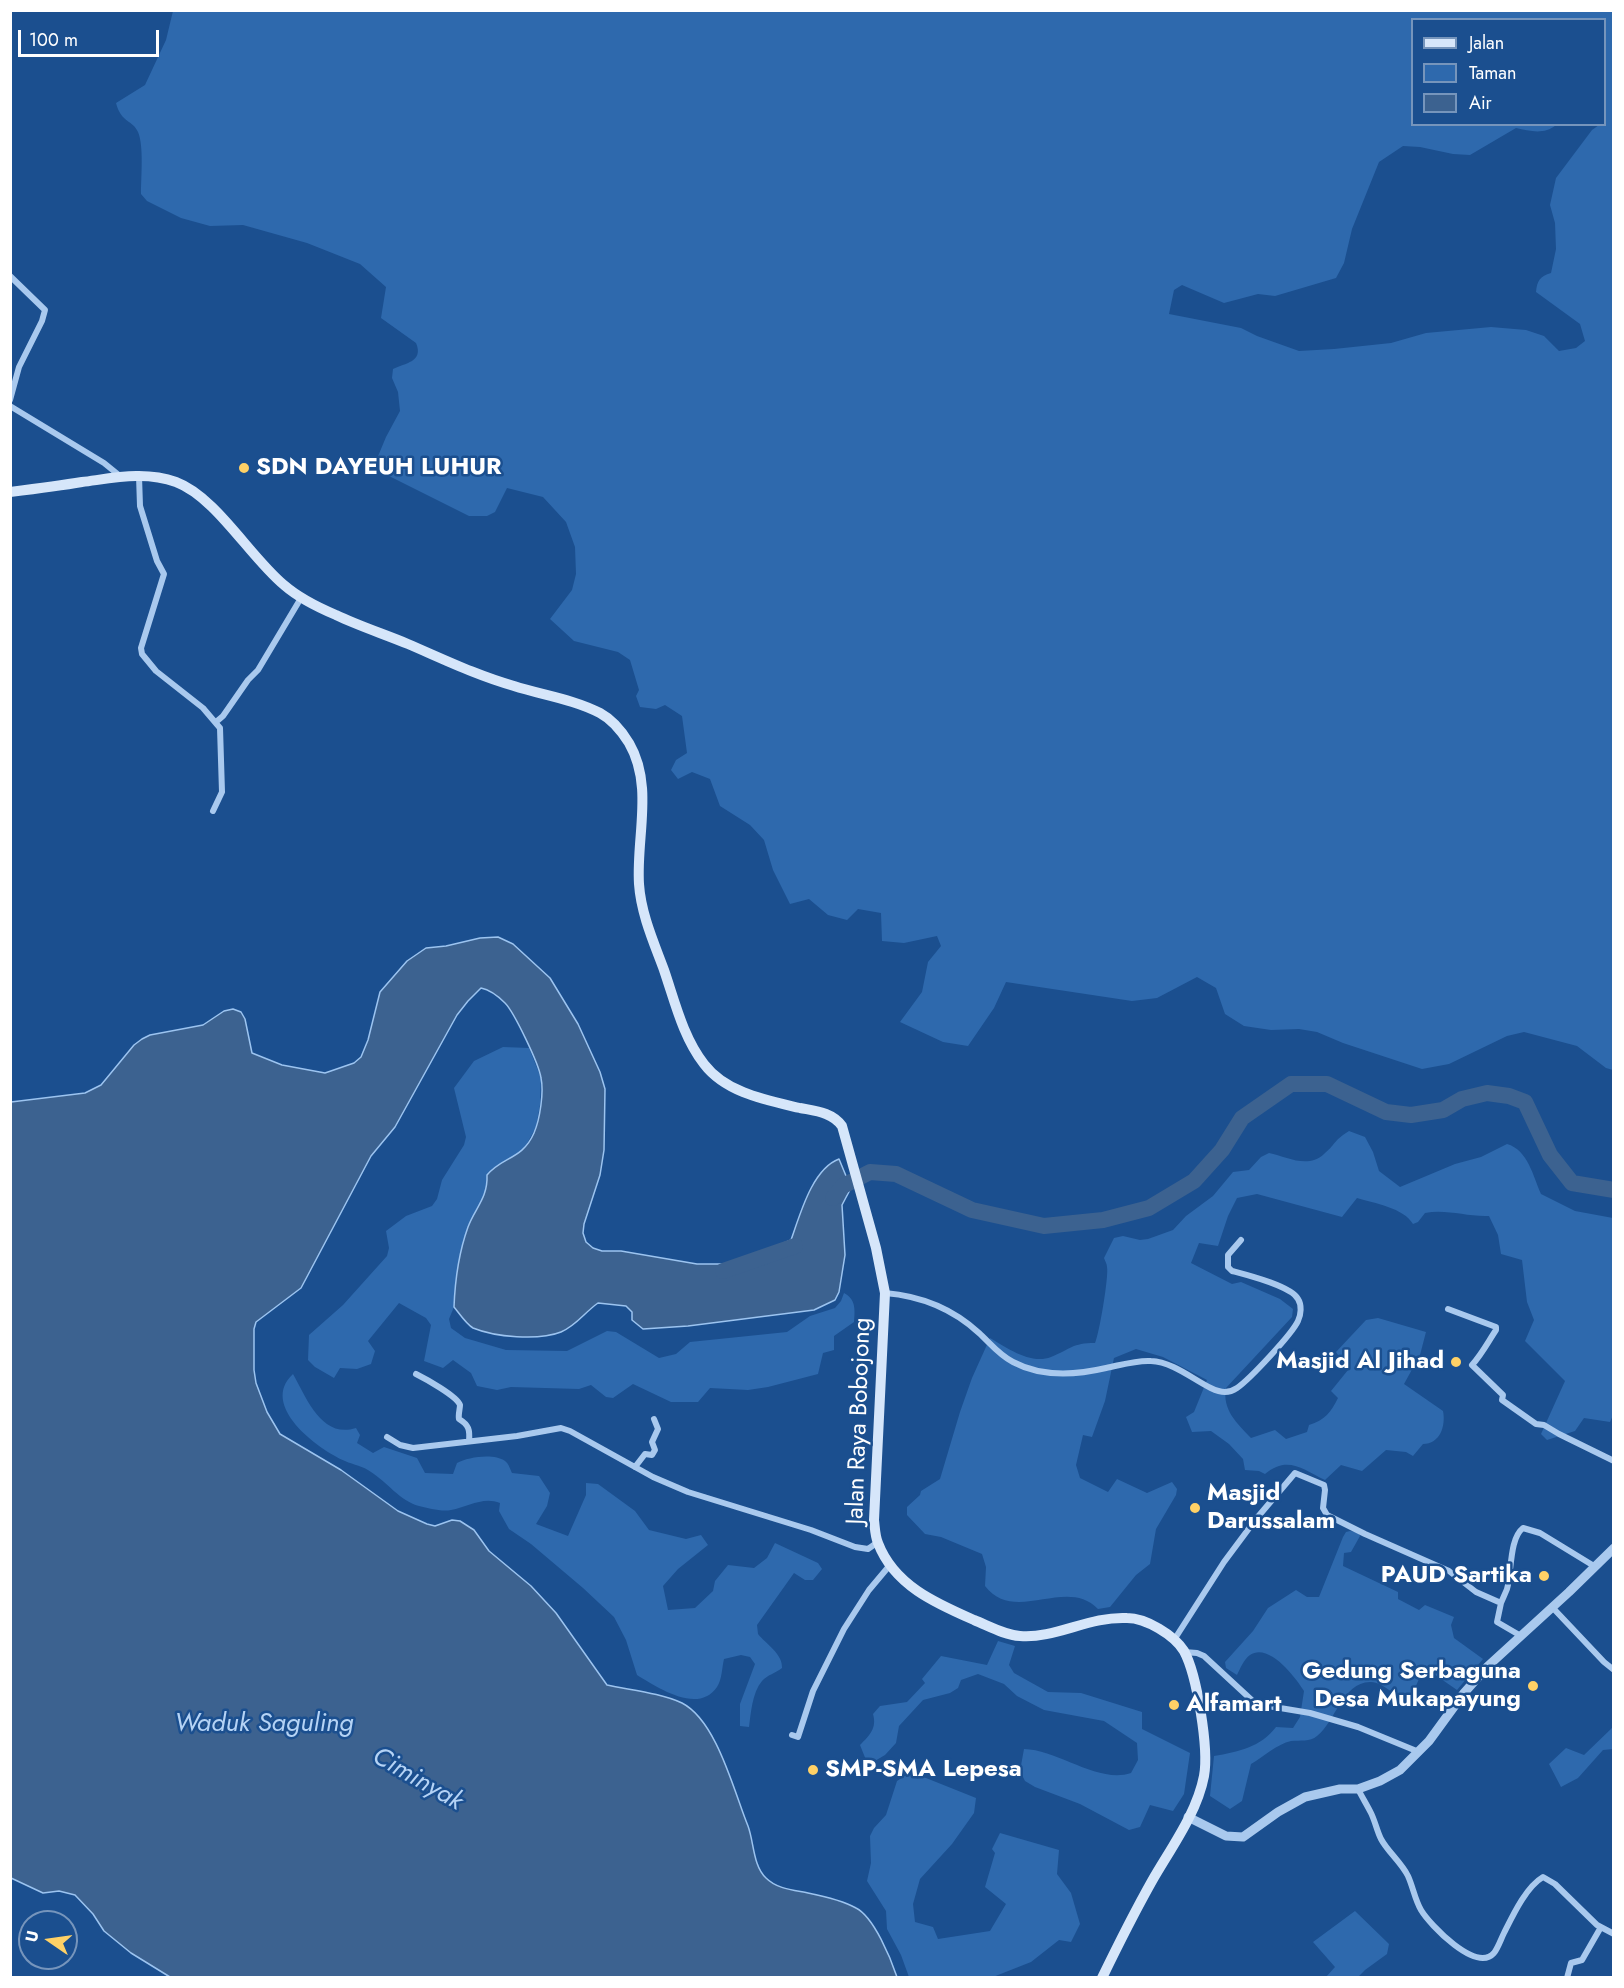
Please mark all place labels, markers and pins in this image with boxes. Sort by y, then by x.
place label: SDN DAYEUH LUHUR [256,454,502,482]
marker: SDN DAYEUH LUHUR [237,461,251,475]
place label: Masjid Al Jihad [1276,1348,1444,1376]
marker: Masjid Al Jihad [1449,1355,1463,1369]
place label: Masjid Darussalam [1207,1480,1335,1536]
marker: Masjid Darussalam [1188,1501,1202,1515]
place label: PAUD Sartika [1381,1562,1532,1590]
marker: PAUD Sartika [1537,1569,1551,1583]
place label: Gedung Serbaguna Desa Mukapayung [1302,1658,1521,1714]
marker: Gedung Serbaguna Desa Mukapayung [1526,1679,1540,1693]
place label: Alfamart [1186,1691,1281,1719]
marker: Alfamart [1167,1698,1181,1712]
place label: SMP-SMA Lepesa [825,1756,1022,1784]
marker: SMP-SMA Lepesa [806,1763,820,1777]

